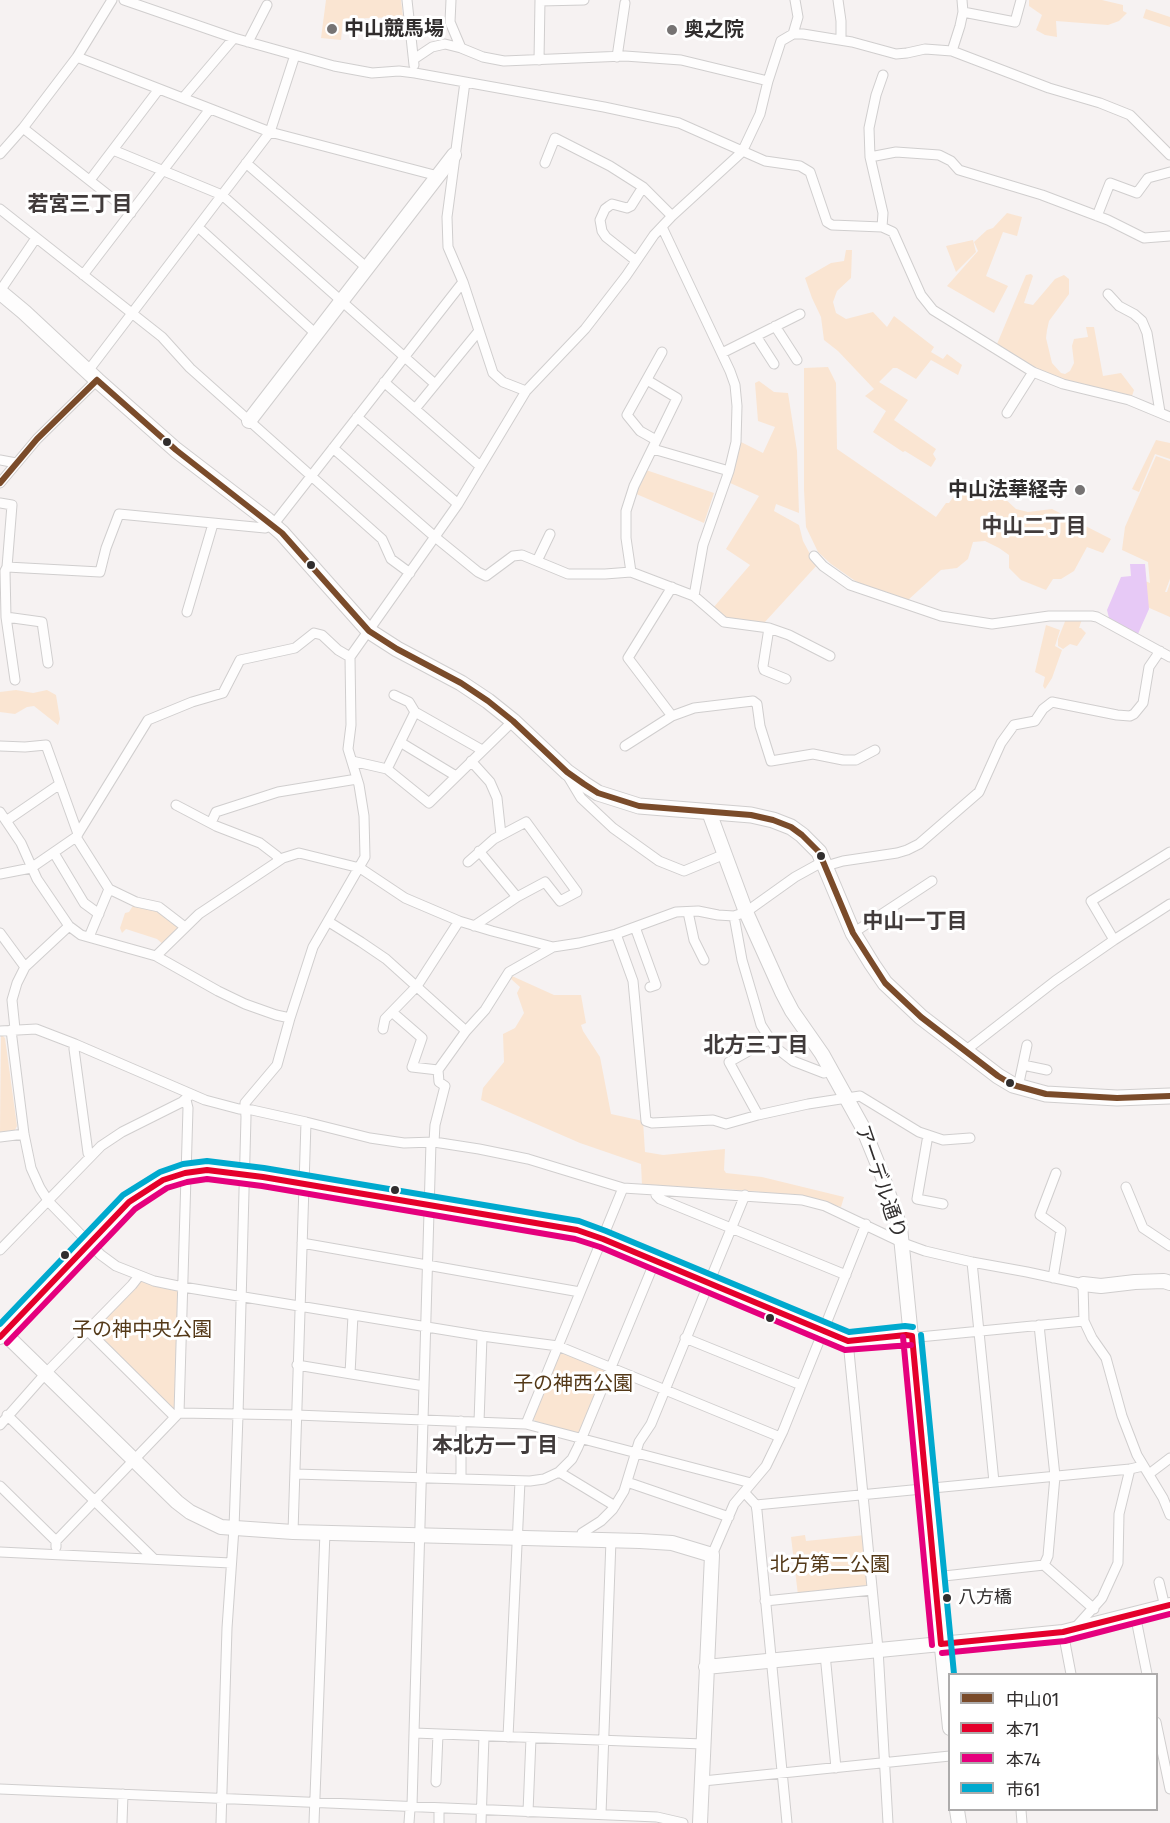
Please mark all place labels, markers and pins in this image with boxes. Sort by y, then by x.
place label: 中山競馬場 [344,17,444,41]
place label: 奥之院 [684,18,744,42]
marker: 中山競馬場 [325,22,339,36]
marker: 奥之院 [665,23,679,37]
unlabelled marker [161,436,173,448]
place label: 中山法華経寺 [948,478,1068,502]
marker: 中山法華経寺 [1073,483,1087,497]
unlabelled marker [305,559,317,571]
unlabelled marker [815,850,827,862]
unlabelled marker [1004,1077,1016,1089]
unlabelled marker [389,1184,401,1196]
unlabelled marker [59,1249,71,1261]
unlabelled marker [764,1312,776,1324]
place label: 八方橋 [958,1587,1012,1609]
marker: 八方橋 [941,1592,953,1604]

